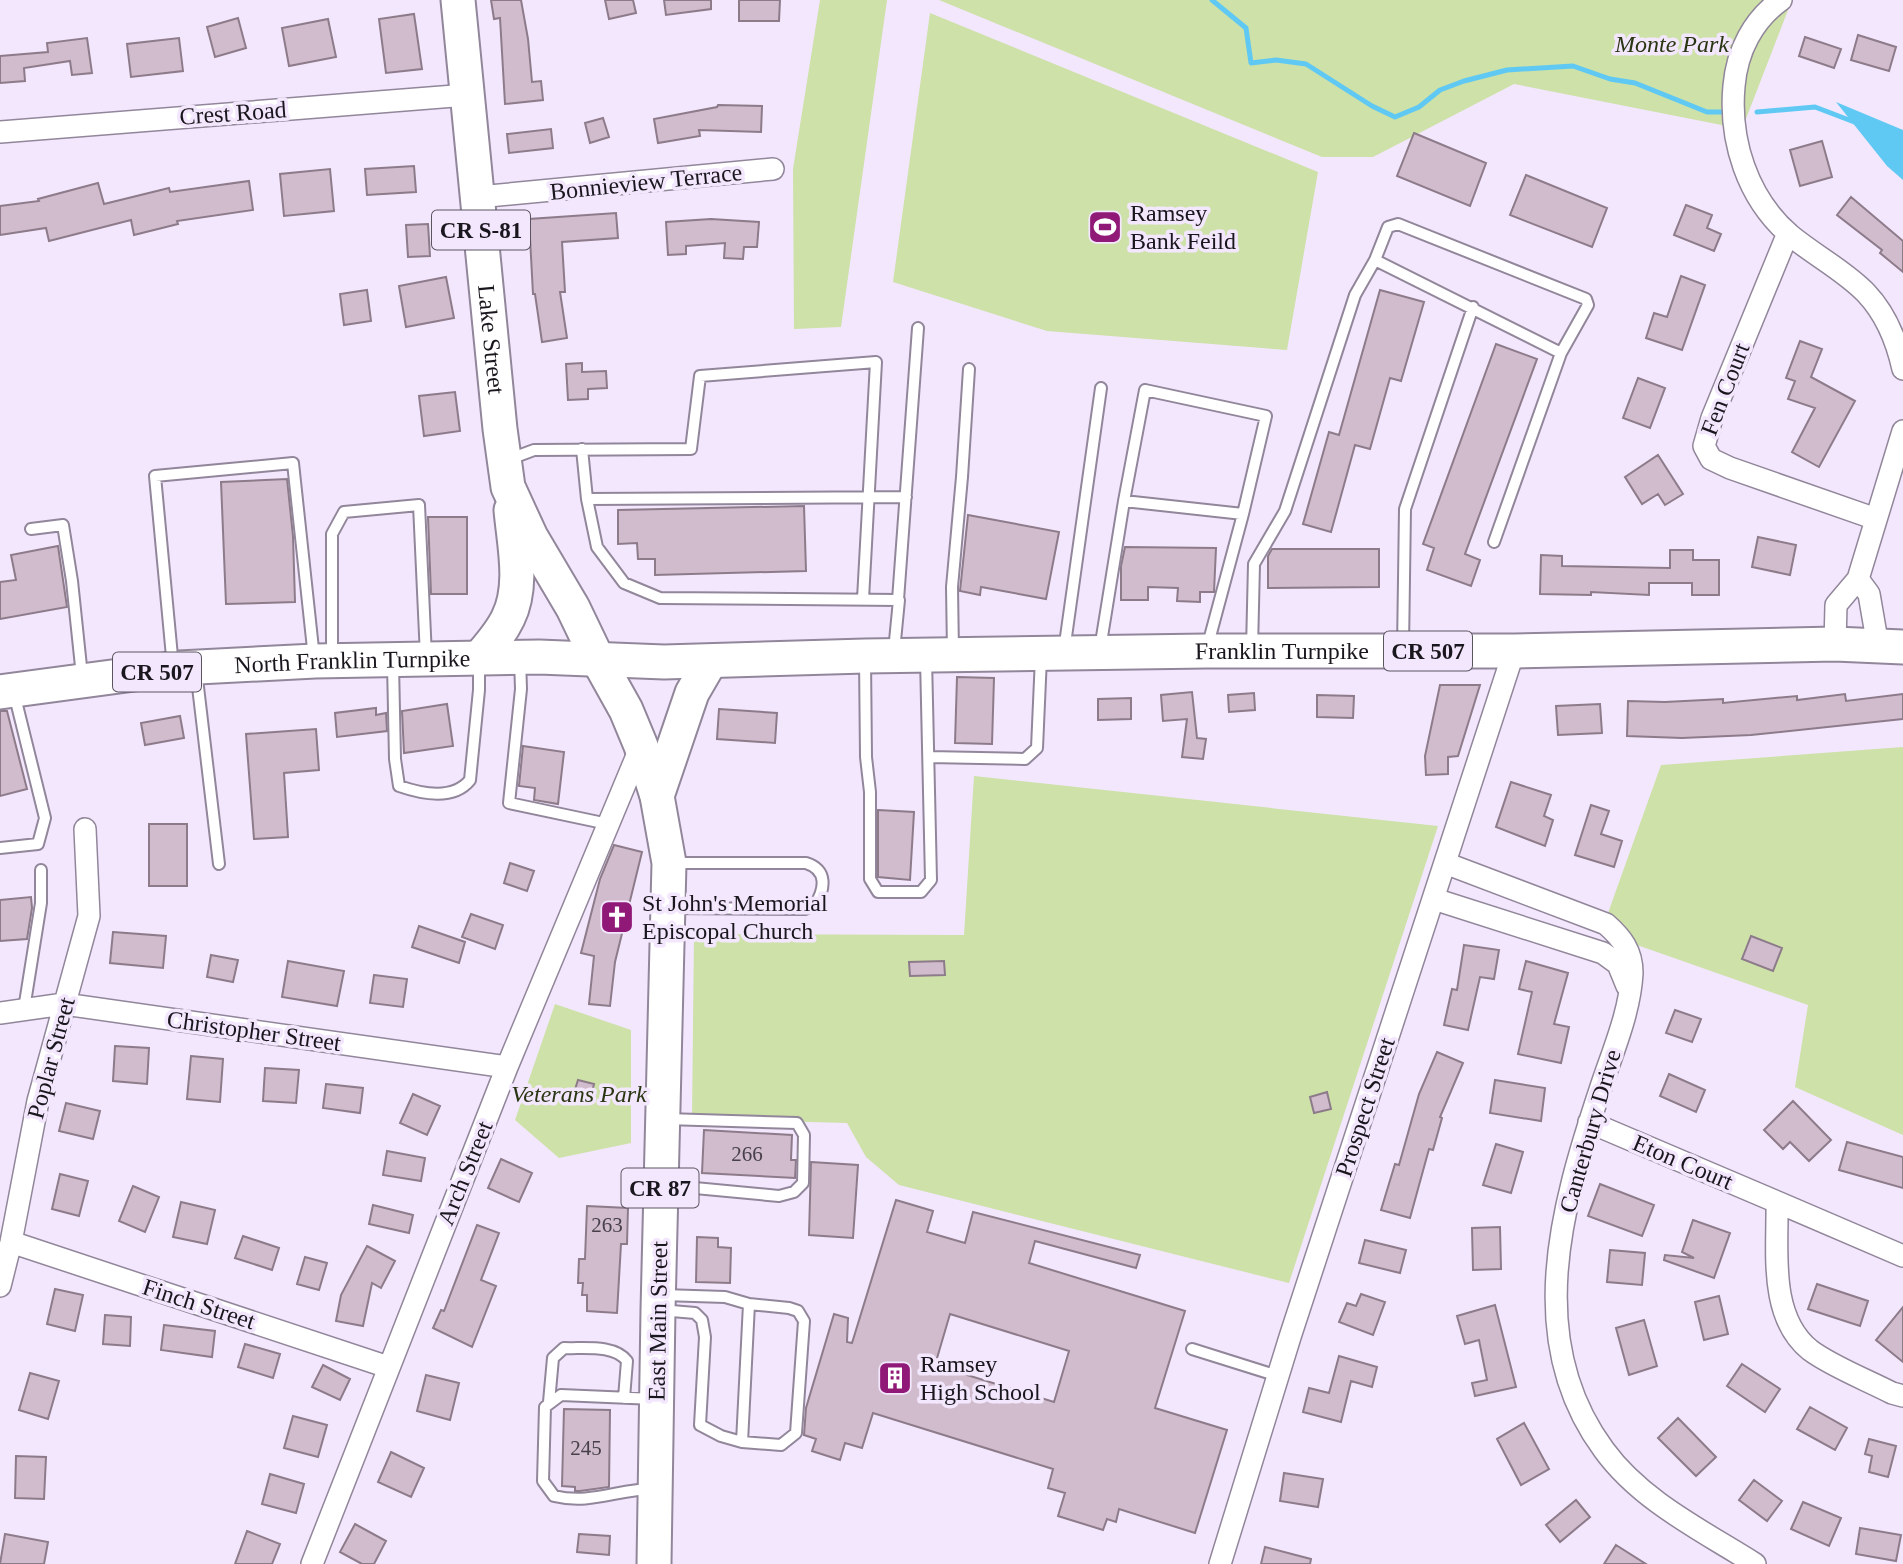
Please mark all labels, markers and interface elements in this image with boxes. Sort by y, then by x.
park label: Monte Park [1614,31,1729,57]
street label: Crest Road [179,96,287,130]
street label: Bonnieview Terrace [549,159,743,205]
place label: Ramsey Bank Feild [1130,200,1236,254]
sports icon: Ramsey Bank Feild [1086,208,1124,246]
road number: CR S-81 [432,210,530,249]
street label: Lake Street [473,283,510,396]
street label: Fen Court [1696,339,1755,439]
road number: CR 507 [1384,632,1472,670]
street label: Franklin Turnpike [1195,638,1369,664]
street label: North Franklin Turnpike [234,645,470,678]
road number: CR 507 [113,652,201,692]
place label: St John's Memorial Episcopal Church [642,890,828,944]
church icon: St John's Memorial Episcopal Church [598,898,636,936]
street label: Poplar Street [22,994,80,1122]
street label: Christopher Street [165,1006,343,1056]
street label: Prospect Street [1330,1034,1400,1180]
street label: Canterbury Drive [1554,1046,1626,1216]
park label: Veterans Park [511,1081,647,1107]
street label: Arch Street [432,1117,498,1229]
street label: Eton Court [1629,1129,1737,1195]
house number: 266 [731,1142,763,1166]
road number: CR 87 [622,1168,698,1208]
house number: 263 [591,1213,623,1237]
street label: East Main Street [644,1240,672,1401]
street label: Finch Street [140,1274,259,1334]
place label: Ramsey High School [920,1351,1041,1405]
building icon: Ramsey High School [876,1359,914,1397]
house number: 245 [570,1436,602,1460]

